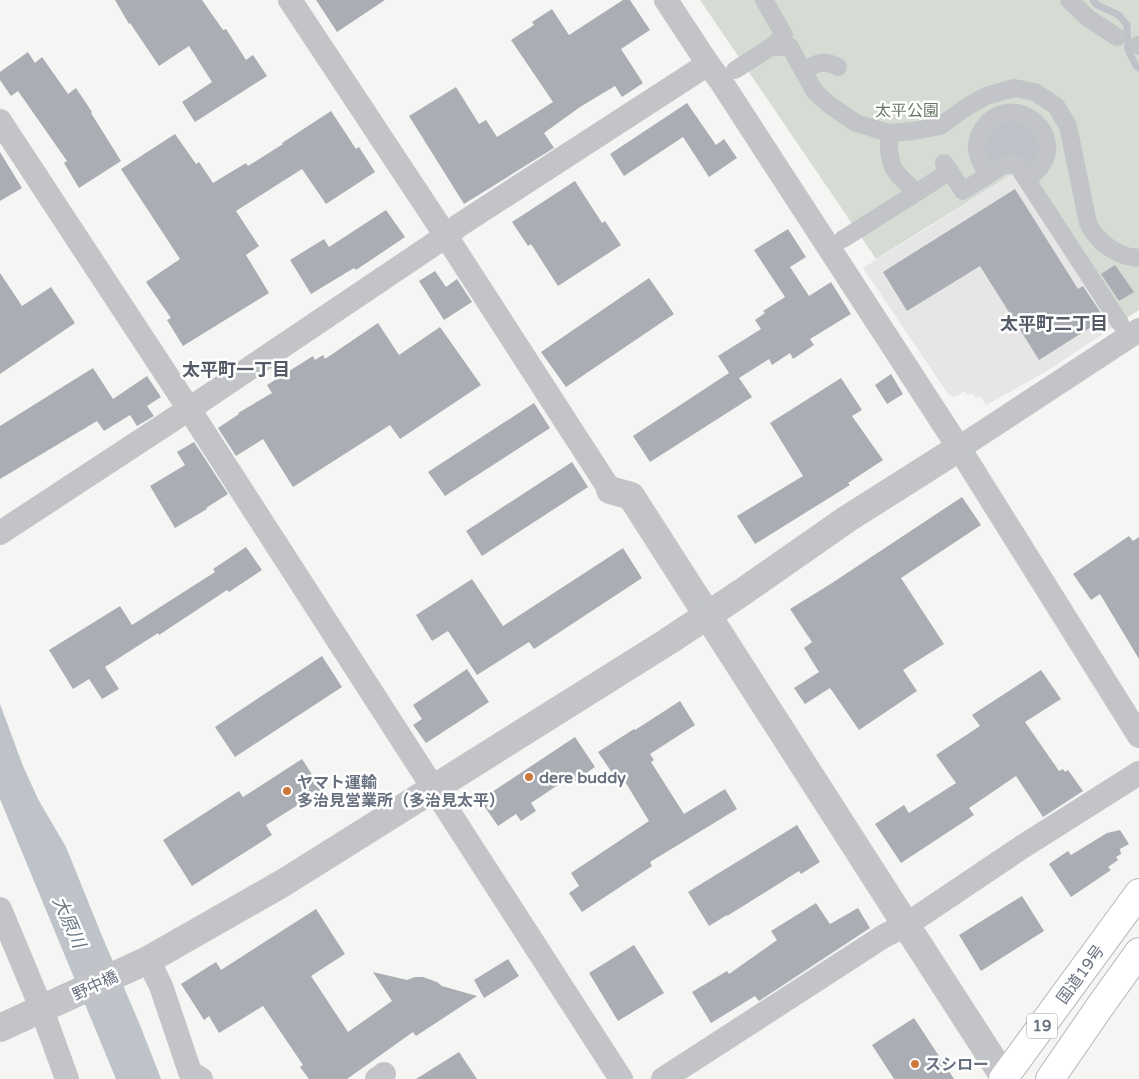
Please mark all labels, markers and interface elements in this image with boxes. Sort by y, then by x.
park label: 太平公園 [875,101,939,121]
district label: 太平町二丁目 [1000,313,1108,335]
district label: 太平町一丁目 [182,359,290,381]
place label: dere buddy [539,768,626,788]
marker: dere buddy [523,771,535,783]
place label: ヤマト運輸 多治見営業所（多治見太平） [297,773,505,811]
marker: ヤマト運輸 多治見営業所（多治見太平） [281,785,293,797]
water label: 大原川 [48,893,91,953]
street label: 国道19号 [1053,941,1109,1008]
street label: 野中橋 [69,967,121,1005]
road number: 19 [1027,1014,1057,1038]
place label: スシロー [925,1055,989,1075]
marker: スシロー [909,1058,921,1070]

